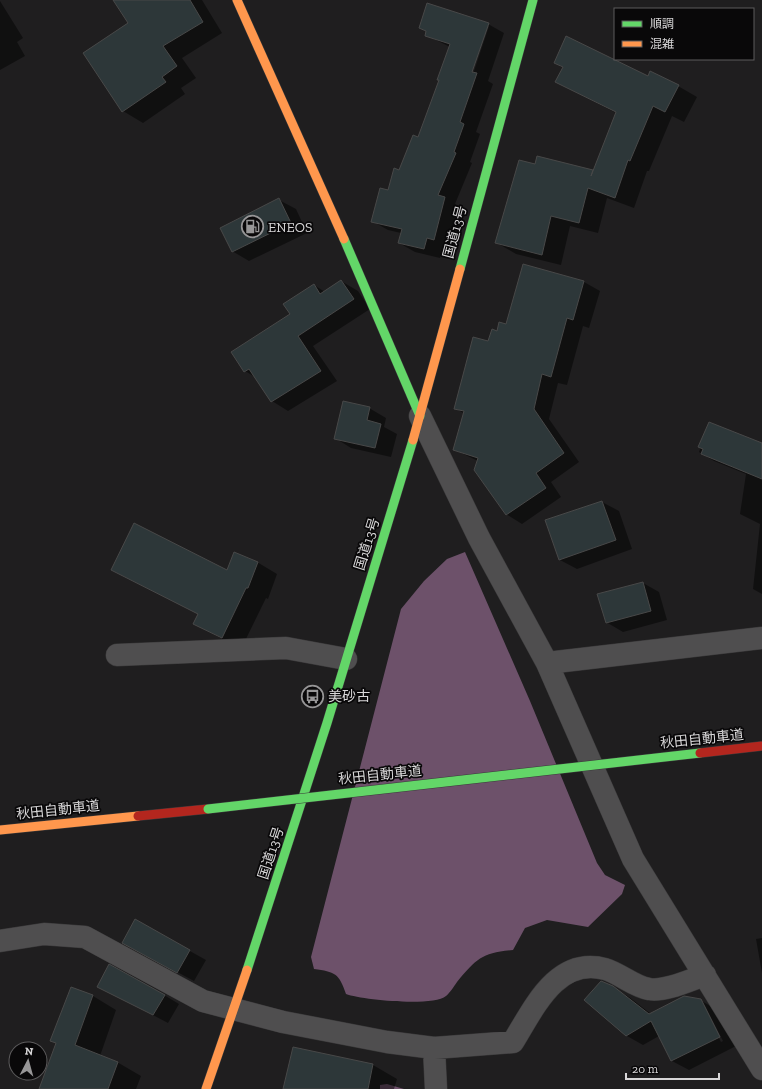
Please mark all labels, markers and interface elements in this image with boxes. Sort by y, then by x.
legend [614,8,754,60]
text: 順調 [650,17,674,31]
text: 混雑 [650,37,674,51]
street label: 国道13号 [440,204,470,260]
fuel station icon: ENEOS [240,214,266,240]
place label: ENEOS [268,219,312,236]
street label: 国道13号 [351,516,383,572]
bus stop icon: 美砂古 [299,683,325,709]
place label: 美砂古 [328,688,370,705]
street label: 秋田自動車道 [659,726,745,752]
street label: 秋田自動車道 [337,762,423,788]
street label: 秋田自動車道 [15,797,101,823]
street label: 国道13号 [255,825,287,881]
north arrow [8,1041,48,1081]
text: N [24,1045,34,1059]
scale bar [626,1055,719,1081]
text: 20 m [632,1062,659,1076]

